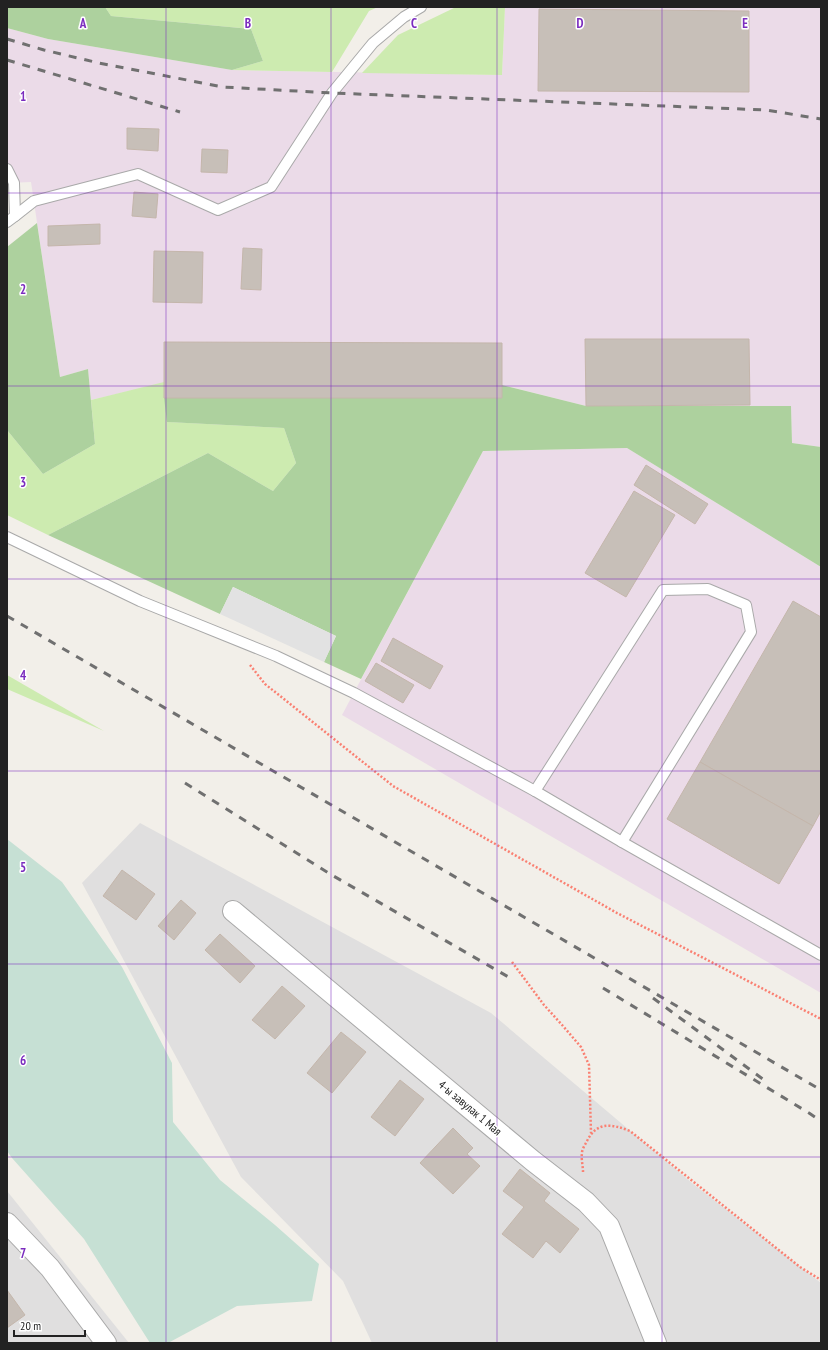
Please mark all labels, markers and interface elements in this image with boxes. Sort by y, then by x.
text: A [79,15,87,32]
text: B [245,15,251,32]
text: C [411,15,417,32]
text: D [577,15,584,32]
text: E [742,15,748,32]
text: 1 [20,88,26,105]
text: 2 [20,281,26,298]
text: 3 [20,474,26,491]
text: 4 [20,667,27,684]
text: 5 [20,859,26,876]
text: 6 [20,1052,26,1069]
street label: 4-ы завулак 1 Мая [436,1077,505,1139]
text: 7 [20,1245,26,1262]
scale bar [14,1312,85,1338]
text: 20 m [20,1318,41,1333]

